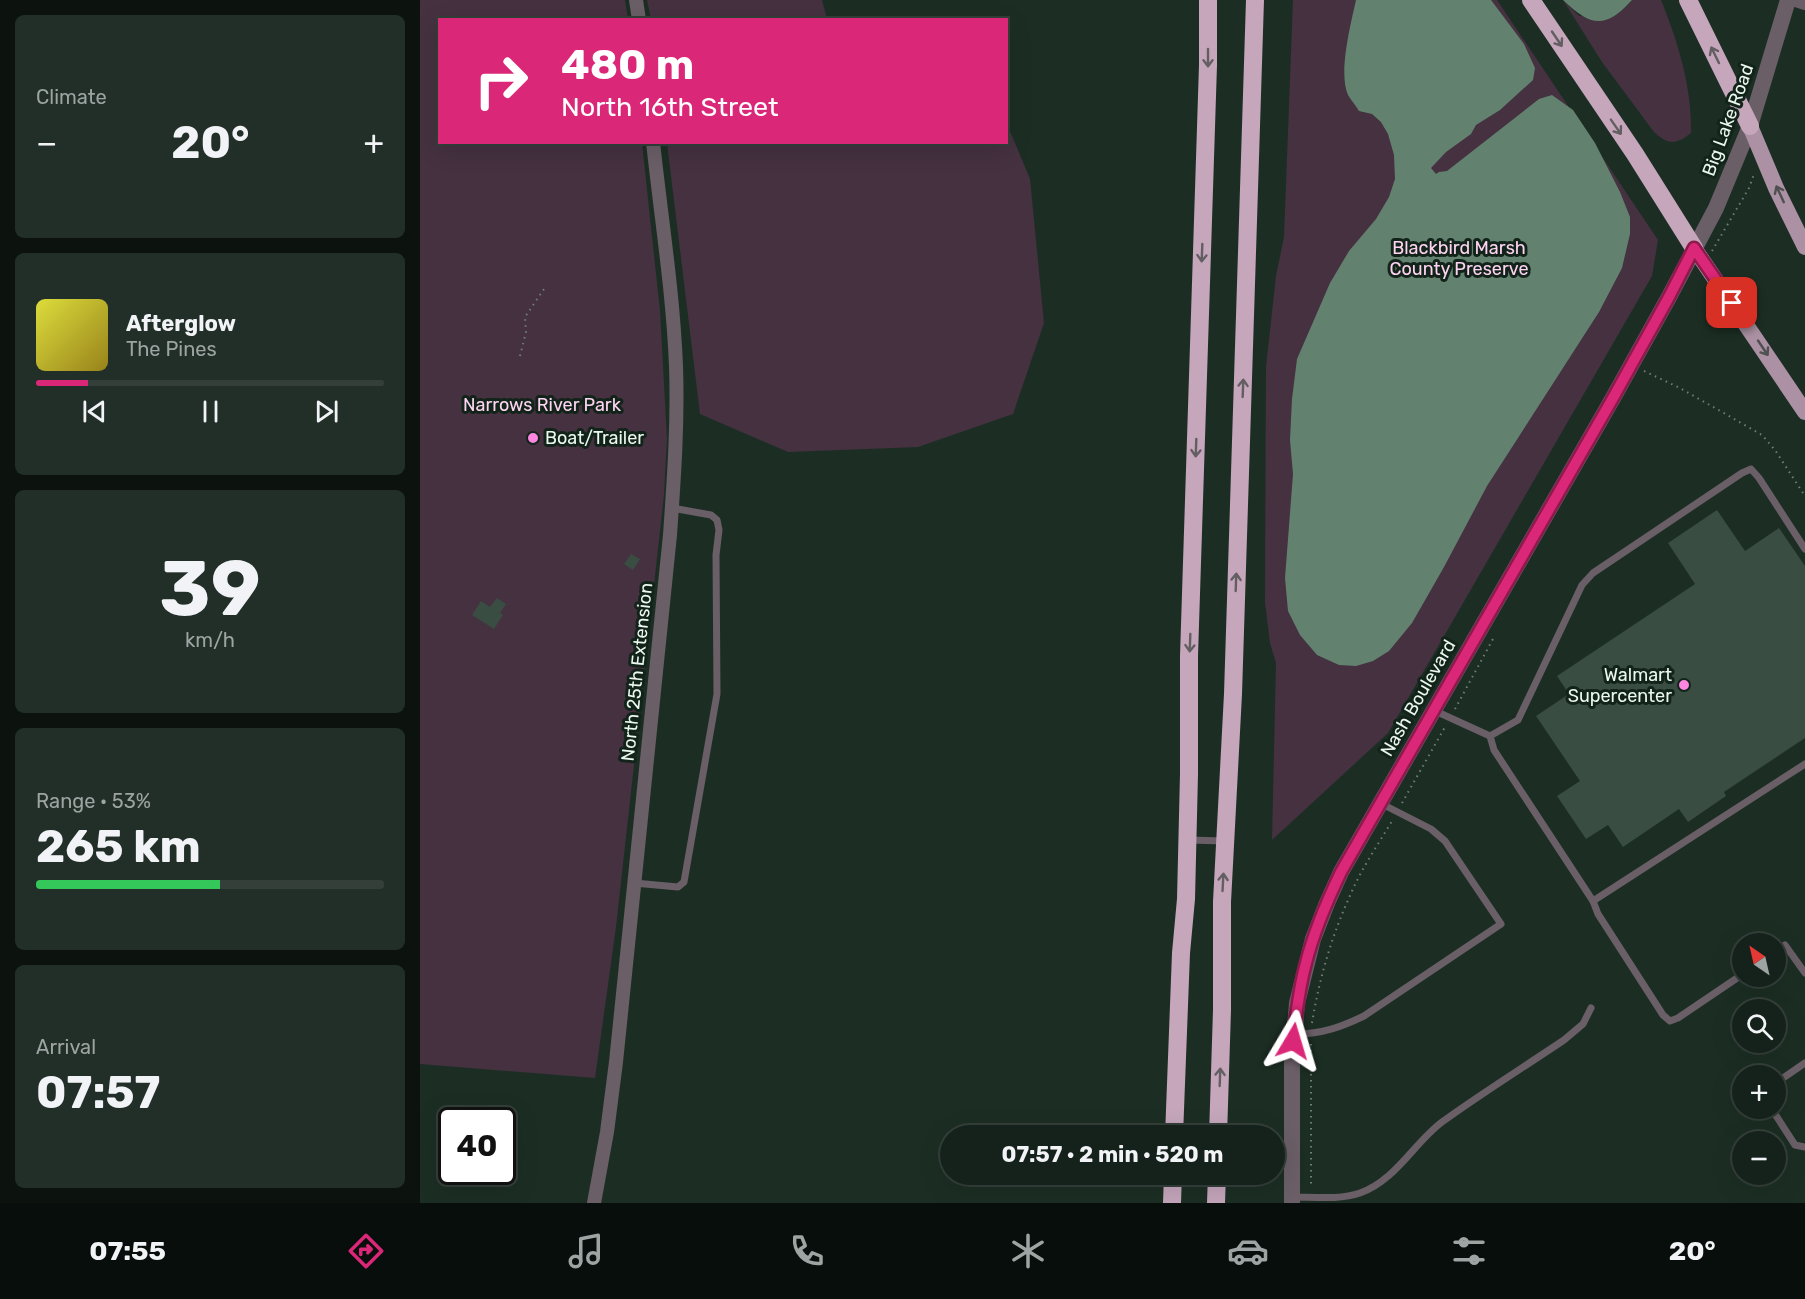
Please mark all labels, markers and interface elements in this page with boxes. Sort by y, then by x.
one-way arrow [1551,30,1563,47]
text: 480 m [561,40,694,90]
icon: right [462,42,540,120]
one-way arrow [1708,46,1720,64]
one-way arrow [1202,48,1214,68]
street label: Big Lake Road [1698,61,1758,179]
text: Climate [36,85,107,109]
text: North 16th Street [561,91,779,123]
text: 20° [171,116,250,169]
one-way arrow [1610,118,1622,134]
text: − [36,123,57,162]
text: + [363,123,384,162]
one-way arrow [1773,186,1785,204]
park label: Blackbird Marsh County Preserve [1390,237,1528,280]
one-way arrow [1197,243,1208,263]
pin [1706,277,1757,328]
icon: arrive [1715,286,1748,319]
text: Afterglow [126,310,236,337]
text: The Pines [126,337,217,361]
one-way arrow [1757,340,1769,356]
one-way arrow [1237,378,1248,398]
park label: Narrows River Park [463,394,622,416]
icon: previous [78,395,111,428]
icon: pause [194,395,227,428]
icon: next [310,395,343,428]
place label: Boat/Trailer [545,427,644,449]
marker: Boat/Trailer [526,431,540,445]
one-way arrow [1190,438,1202,458]
text: 39 [159,542,261,635]
one-way arrow [1231,573,1242,593]
street label: North 25th Extension [617,582,657,762]
text: km/h [185,628,235,652]
one-way arrow [1184,633,1195,653]
street label: Nash Boulevard [1376,636,1460,760]
place label: Walmart Supercenter [1568,664,1672,707]
marker: Walmart Supercenter [1677,678,1691,692]
text: Range · 53% [36,789,151,813]
text: 265 km [36,820,201,873]
one-way arrow [1217,873,1228,893]
north arrow [1732,933,1786,987]
map controls [1732,933,1786,1185]
button: search [1732,999,1786,1053]
position arrow [1261,1009,1325,1073]
text: Arrival [36,1035,96,1059]
button: + [1732,1065,1786,1119]
text: 07:57 [36,1066,160,1119]
one-way arrow [1214,1068,1226,1088]
speed limit sign: 40 [438,1107,516,1185]
button: − [1732,1131,1786,1185]
text: 07:57 · 2 min · 520 m [1002,1141,1223,1168]
icon: directions [345,1230,387,1272]
icon: music [565,1230,607,1272]
icon: phone [786,1230,828,1272]
icon: climate [1007,1230,1049,1272]
icon: car [1227,1230,1269,1272]
icon: filters [1448,1230,1490,1272]
text: 07:55 [89,1235,166,1267]
text: 20° [1669,1235,1716,1267]

